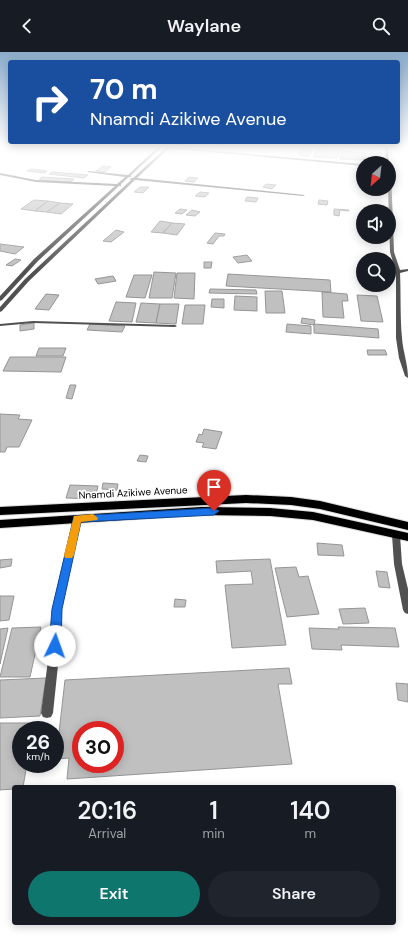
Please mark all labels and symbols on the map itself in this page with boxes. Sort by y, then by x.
north arrow [356,156,396,196]
pin [197,470,231,511]
street label: Nnamdi Azikiwe Avenue [78,483,188,502]
position arrow [34,625,76,667]
speed limit sign: 30 [72,721,124,773]

